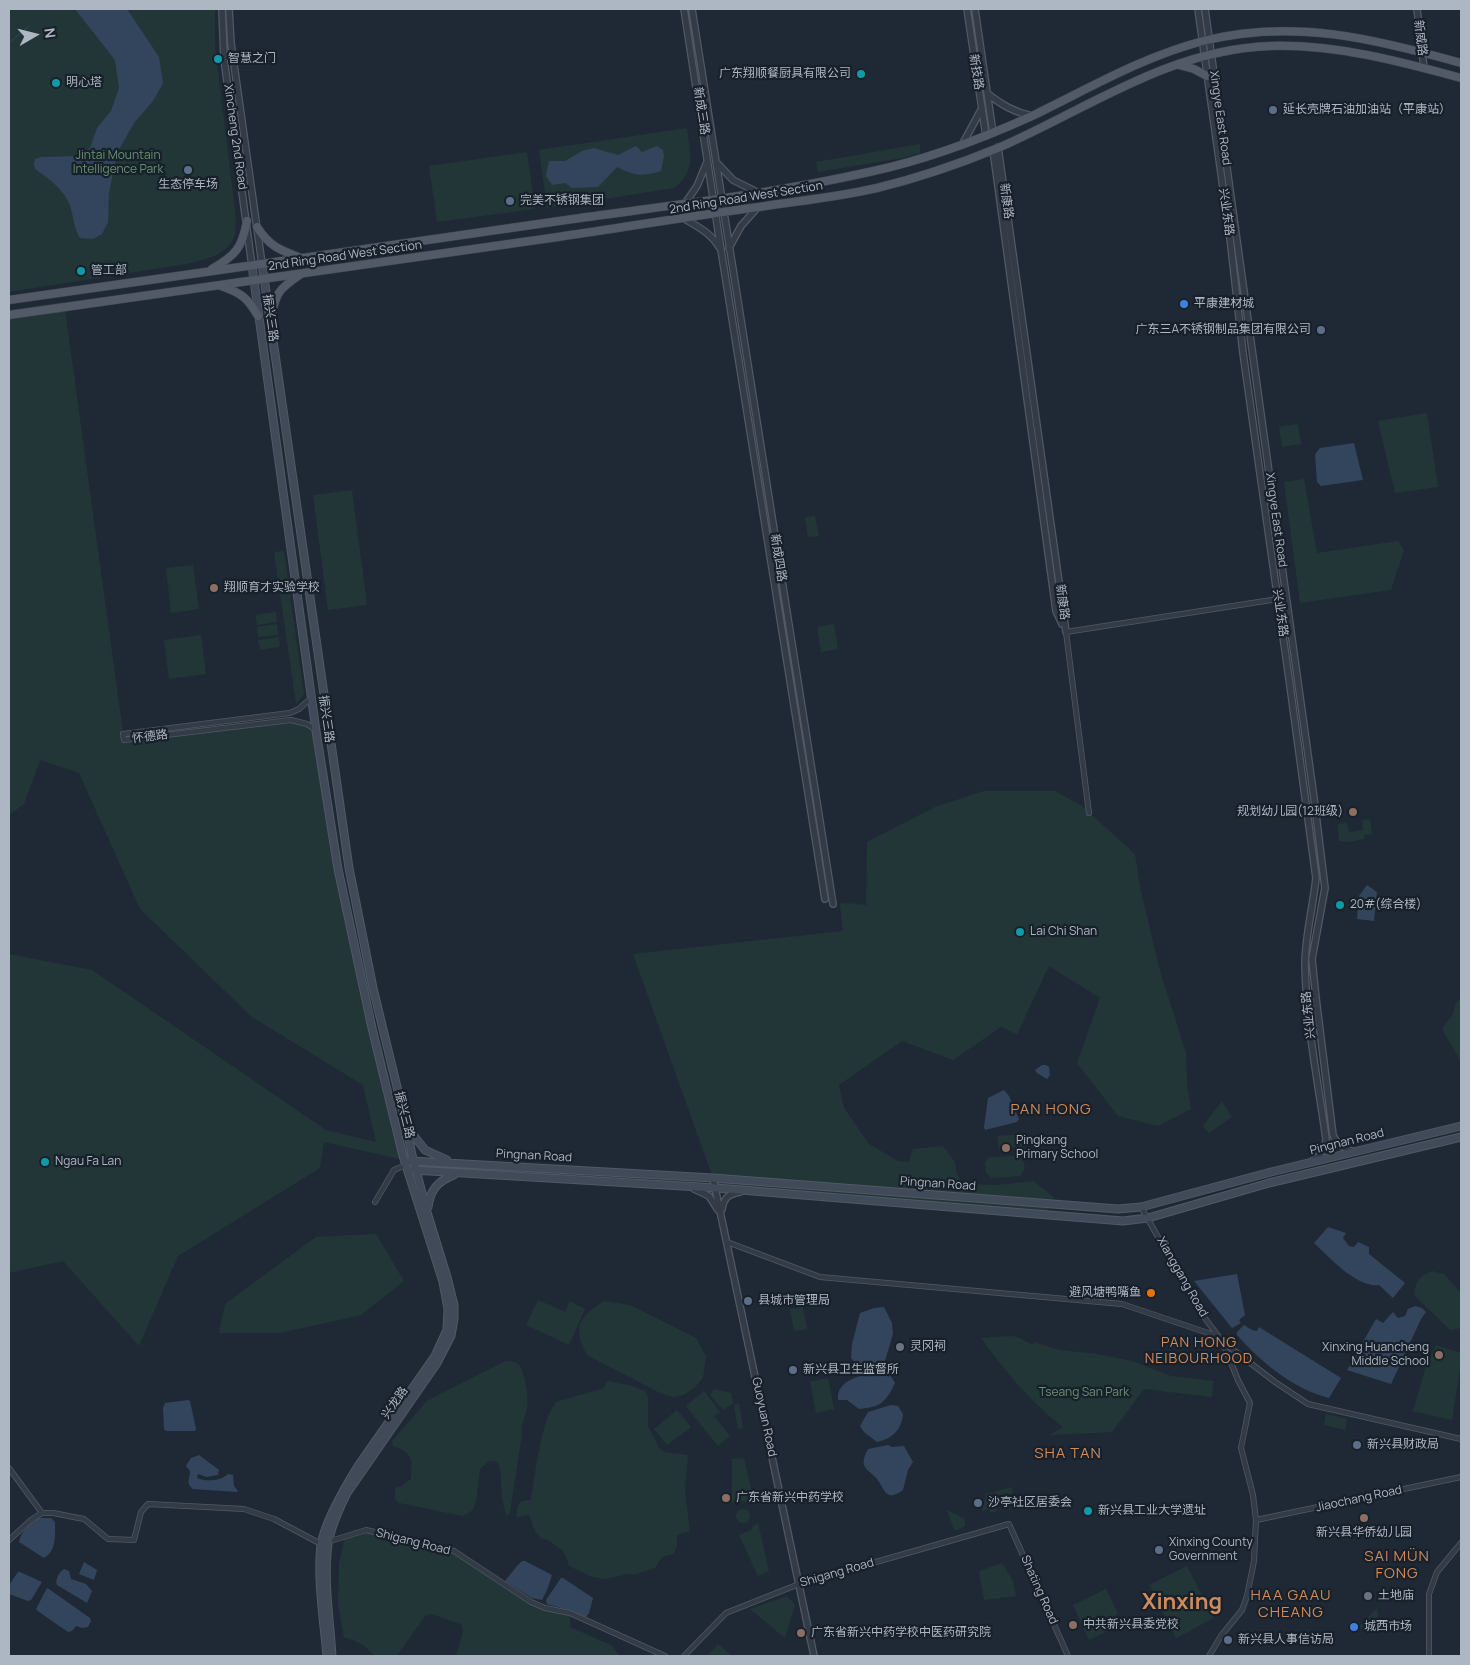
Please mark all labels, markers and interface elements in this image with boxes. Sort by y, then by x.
north arrow [10,10,60,60]
street label: 新威路 [1411,19,1429,57]
text: N [40,27,60,39]
place label: 智慧之门 [228,52,276,66]
marker: 智慧之门 [212,53,224,65]
street label: 新技路 [966,53,986,91]
place label: 广东翔顺餐厨具有限公司 [719,67,851,81]
marker: 广东翔顺餐厨具有限公司 [855,68,867,80]
street label: Xingye East Road [1206,70,1234,166]
place label: 明心塔 [66,76,102,90]
marker: 明心塔 [50,77,62,89]
street label: Xincheng 2nd Road [220,83,250,191]
street label: 新成三路 [690,86,712,136]
place label: 延长壳牌石油加油站（平康站） [1283,103,1451,117]
marker: 延长壳牌石油加油站（平康站） [1267,104,1279,116]
park label: Jintai Mountain Intelligence Park [73,149,163,177]
marker: 生态停车场 [182,164,194,176]
place label: 生态停车场 [158,178,218,192]
street label: 2nd Ring Road West Section [668,179,824,217]
street label: 新康路 [996,182,1016,220]
street label: 兴业东路 [1216,187,1236,237]
place label: 完美不锈钢集团 [520,194,604,208]
marker: 完美不锈钢集团 [504,195,516,207]
street label: 2nd Ring Road West Section [267,238,423,274]
place label: 管工部 [91,264,127,278]
marker: 管工部 [75,265,87,277]
street label: 振兴三路 [260,293,280,343]
place label: 平康建材城 [1194,297,1254,311]
marker: 平康建材城 [1178,298,1190,310]
place label: 广东三A不锈钢制品集团有限公司 [1135,323,1311,337]
marker: 广东三A不锈钢制品集团有限公司 [1315,324,1327,336]
street label: Xingye East Road [1262,472,1290,568]
street label: 新成四路 [767,533,789,583]
place label: 翔顺育才实验学校 [224,581,320,595]
marker: 翔顺育才实验学校 [208,582,220,594]
street label: 新康路 [1052,583,1072,621]
street label: 兴业东路 [1270,588,1290,638]
street label: 振兴三路 [316,694,336,744]
street label: 怀德路 [131,728,169,746]
place label: 规划幼儿园(12班级) [1237,805,1343,819]
marker: 规划幼儿园(12班级) [1347,806,1359,818]
place label: 20#(综合楼) [1350,898,1421,912]
marker: 20#(综合楼) [1334,899,1346,911]
place label: Lai Chi Shan [1030,925,1097,939]
marker: Lai Chi Shan [1014,926,1026,938]
street label: 兴业东路 [1299,990,1319,1040]
street label: 振兴三路 [391,1090,417,1140]
district label: PAN HONG [1009,1101,1093,1119]
street label: Pingnan Road [1308,1126,1386,1158]
place label: Pingkang Primary School [1016,1134,1098,1162]
marker: Pingkang Primary School [1000,1142,1012,1154]
street label: Pingnan Road [496,1147,572,1165]
place label: Ngau Fa Lan [55,1155,121,1169]
marker: Ngau Fa Lan [39,1156,51,1168]
street label: Pingnan Road [900,1174,976,1194]
street label: Xianggang Road [1153,1235,1211,1319]
place label: 避风塘鸭嘴鱼 [1069,1286,1141,1300]
marker: 避风塘鸭嘴鱼 [1145,1287,1157,1299]
place label: 县城市管理局 [758,1294,830,1308]
marker: 县城市管理局 [742,1295,754,1307]
district label: PAN HONG NEIBOURHOOD [1143,1335,1255,1368]
place label: 灵冈祠 [910,1340,946,1354]
marker: 灵冈祠 [894,1341,906,1353]
place label: Xinxing Huancheng Middle School [1322,1341,1429,1369]
marker: Xinxing Huancheng Middle School [1433,1349,1445,1361]
place label: 新兴县卫生监督所 [803,1363,899,1377]
marker: 新兴县卫生监督所 [787,1364,799,1376]
street label: Guoyuan Road [749,1376,779,1458]
street label: 兴龙路 [379,1384,411,1422]
park label: Tseang San Park [1039,1386,1129,1400]
place label: 新兴县财政局 [1367,1438,1439,1452]
marker: 新兴县财政局 [1351,1439,1363,1451]
district label: SHA TAN [1033,1445,1103,1463]
street label: Jiaochang Road [1315,1483,1403,1515]
place label: 广东省新兴中药学校 [736,1491,844,1505]
marker: 广东省新兴中药学校 [720,1492,732,1504]
place label: 沙亭社区居委会 [988,1496,1072,1510]
marker: 沙亭社区居委会 [972,1497,984,1509]
place label: 新兴县工业大学遗址 [1098,1504,1206,1518]
marker: 新兴县工业大学遗址 [1082,1505,1094,1517]
marker: 新兴县华侨幼儿园 [1358,1512,1370,1524]
street label: Shigang Road [374,1526,452,1558]
place label: 新兴县华侨幼儿园 [1316,1526,1412,1540]
place label: Xinxing County Government [1169,1536,1253,1564]
marker: Xinxing County Government [1153,1544,1165,1556]
district label: SAI MÜN FONG [1363,1548,1431,1583]
street label: Shating Road [1017,1553,1061,1627]
street label: Shigang Road [798,1556,876,1590]
district label: HAA GAAU CHEANG [1250,1587,1332,1622]
place label: 土地庙 [1378,1589,1414,1603]
district label: Xinxing [1142,1590,1222,1616]
marker: 土地庙 [1362,1590,1374,1602]
place label: 中共新兴县委党校 [1083,1618,1179,1632]
marker: 中共新兴县委党校 [1067,1619,1079,1631]
place label: 城西市场 [1364,1620,1412,1634]
marker: 城西市场 [1348,1621,1360,1633]
place label: 广东省新兴中药学校中医药研究院 [811,1626,991,1640]
marker: 广东省新兴中药学校中医药研究院 [795,1627,807,1639]
place label: 新兴县人事信访局 [1238,1633,1334,1647]
marker: 新兴县人事信访局 [1222,1634,1234,1646]

